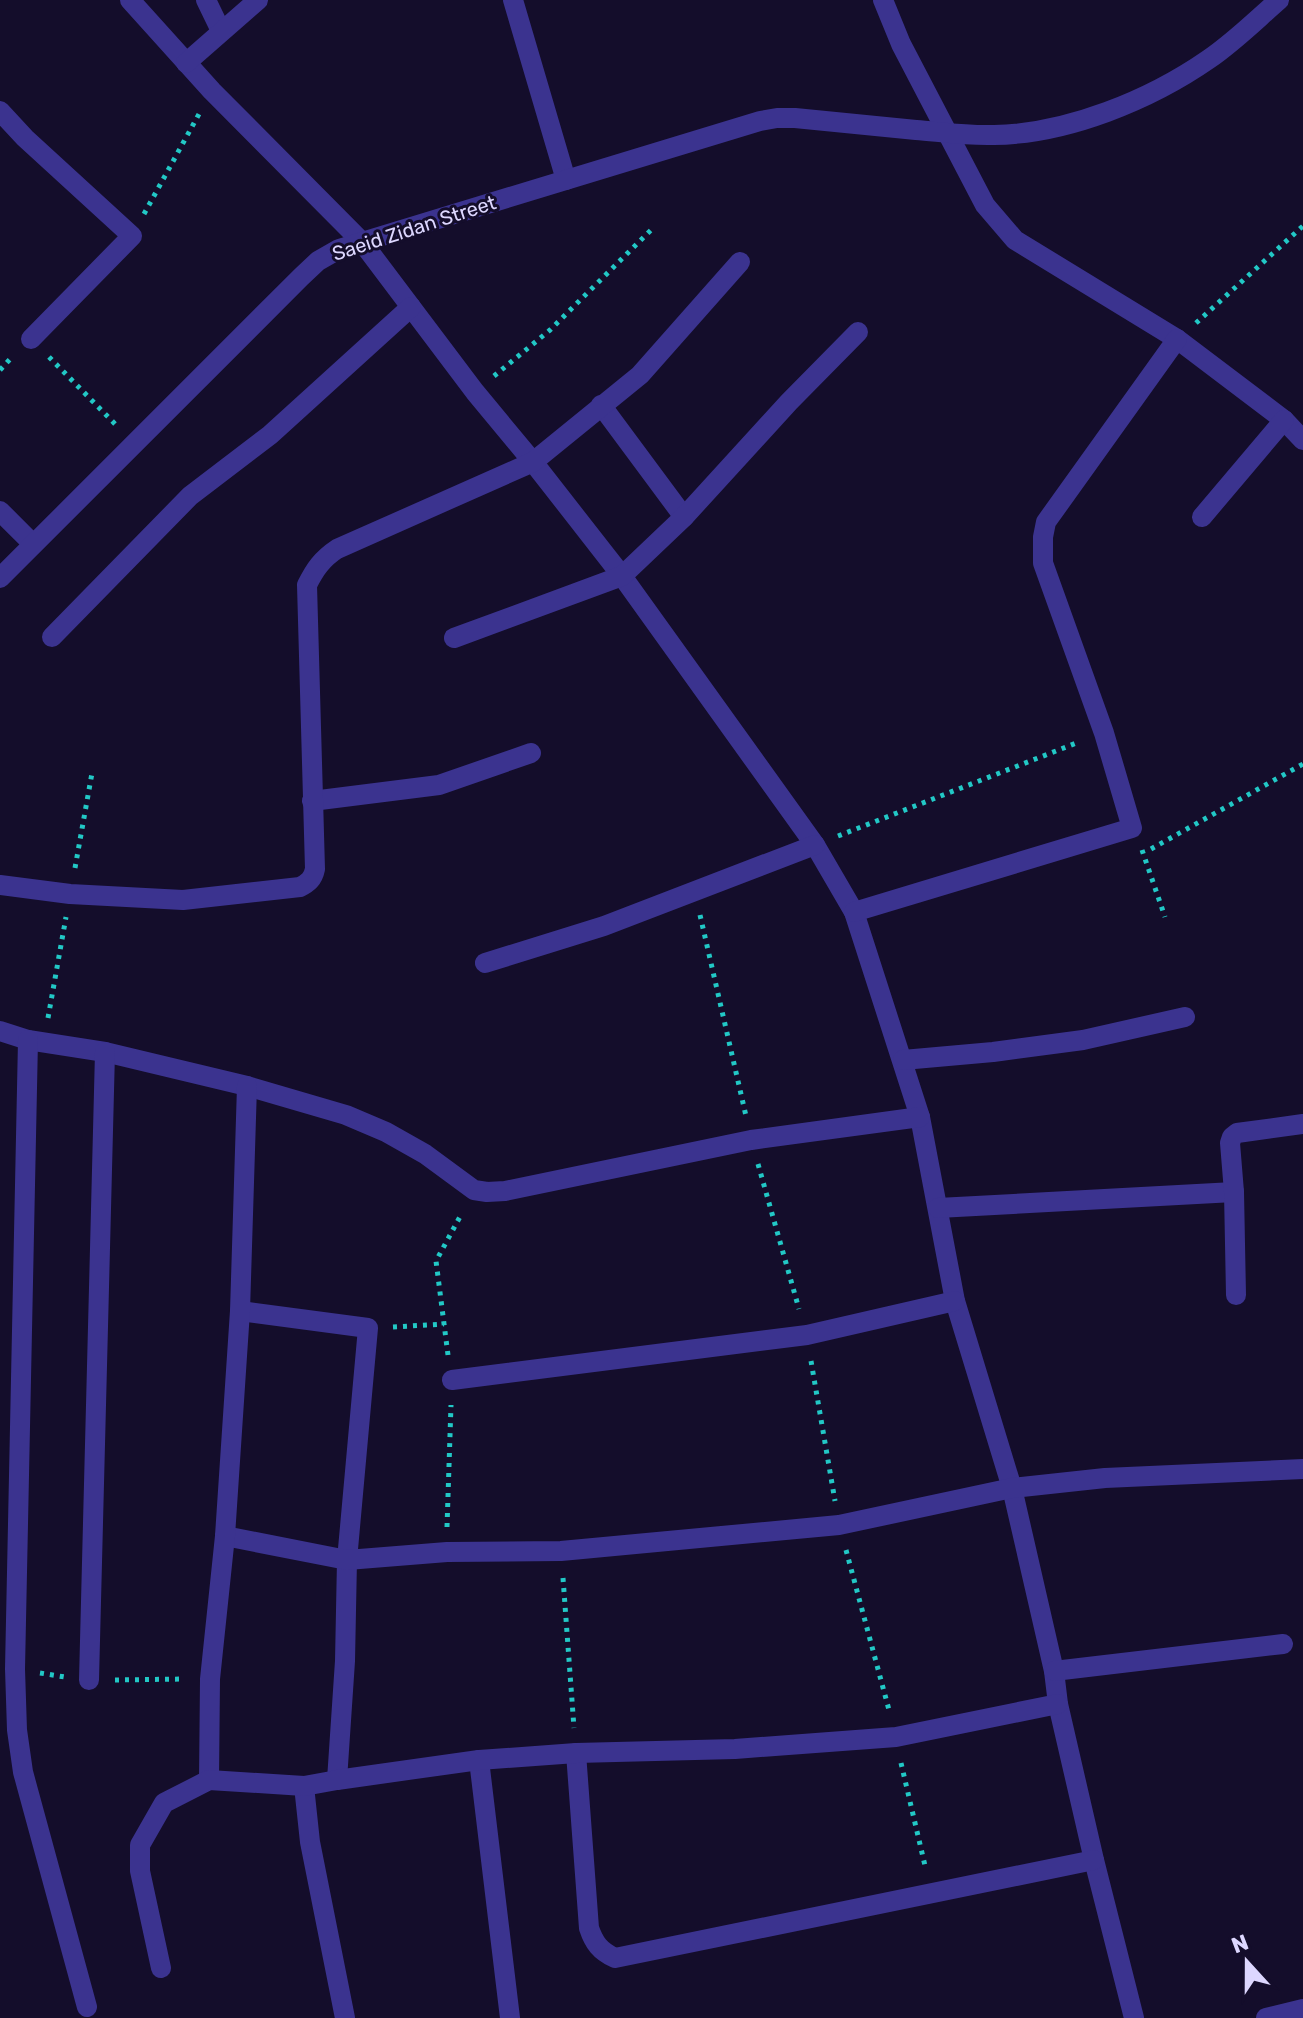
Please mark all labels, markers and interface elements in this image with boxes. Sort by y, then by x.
street label: Saeid Zidan Street [329,190,499,266]
north arrow [1207,1922,1287,2002]
text: N [1228,1928,1252,1959]

